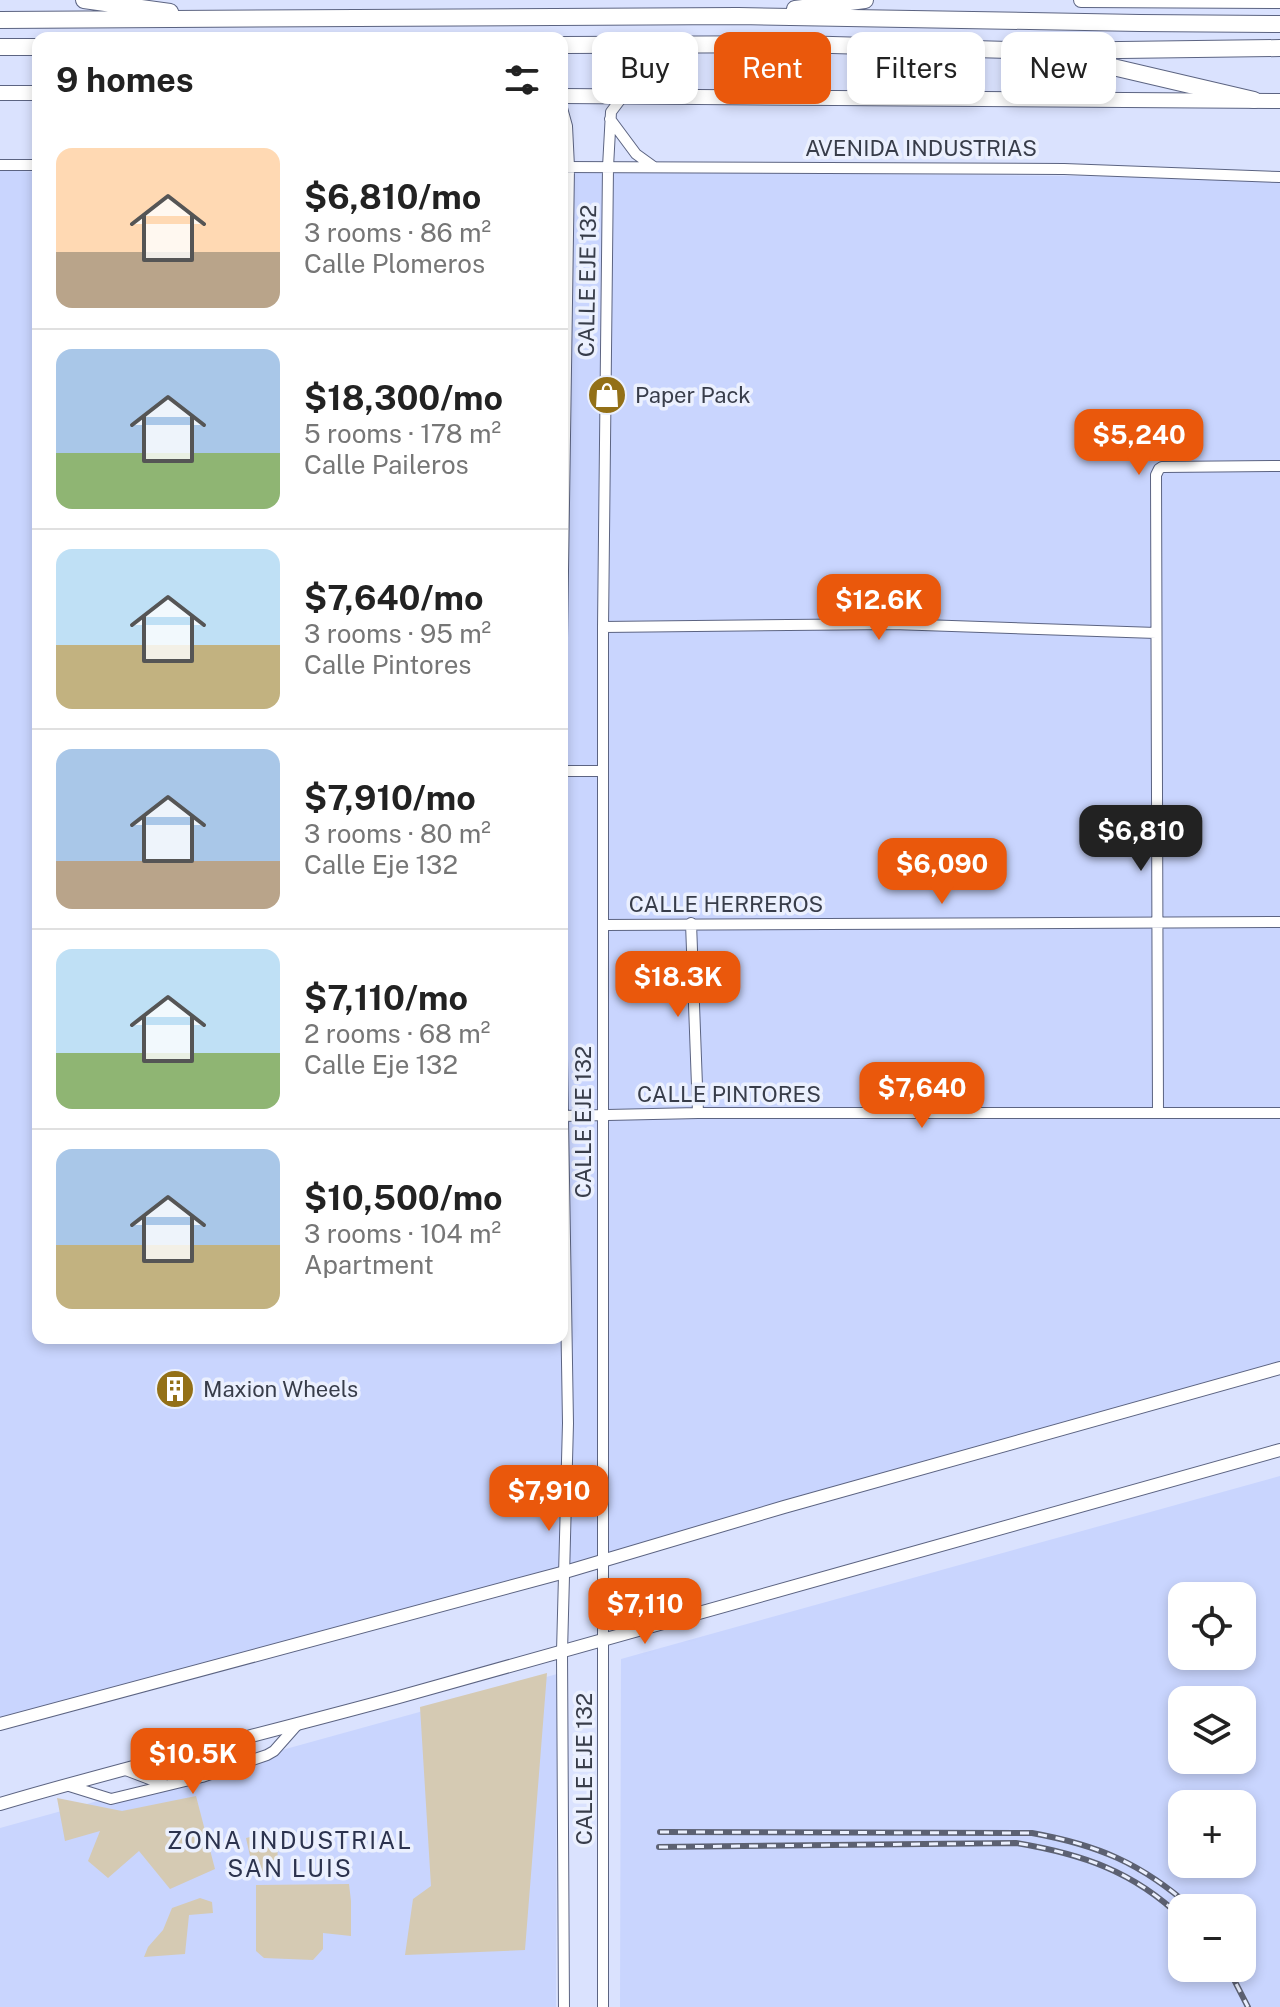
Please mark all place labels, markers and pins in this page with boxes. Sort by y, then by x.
shop icon: Paper Pack [586,374,628,416]
place label: Paper Pack [635,382,751,408]
pin: $5,240 [1074,409,1204,477]
pin: $12.6K [814,574,944,642]
pin: $6,810 [1076,805,1206,873]
pin: $6,090 [877,838,1007,906]
pin: $18.3K [613,951,743,1019]
pin: $7,640 [857,1062,987,1130]
building icon: Maxion Wheels [154,1368,196,1410]
place label: Maxion Wheels [203,1376,358,1402]
pin: $7,910 [484,1465,614,1533]
pin: $7,110 [580,1578,710,1646]
pin: $10.5K [128,1728,258,1796]

